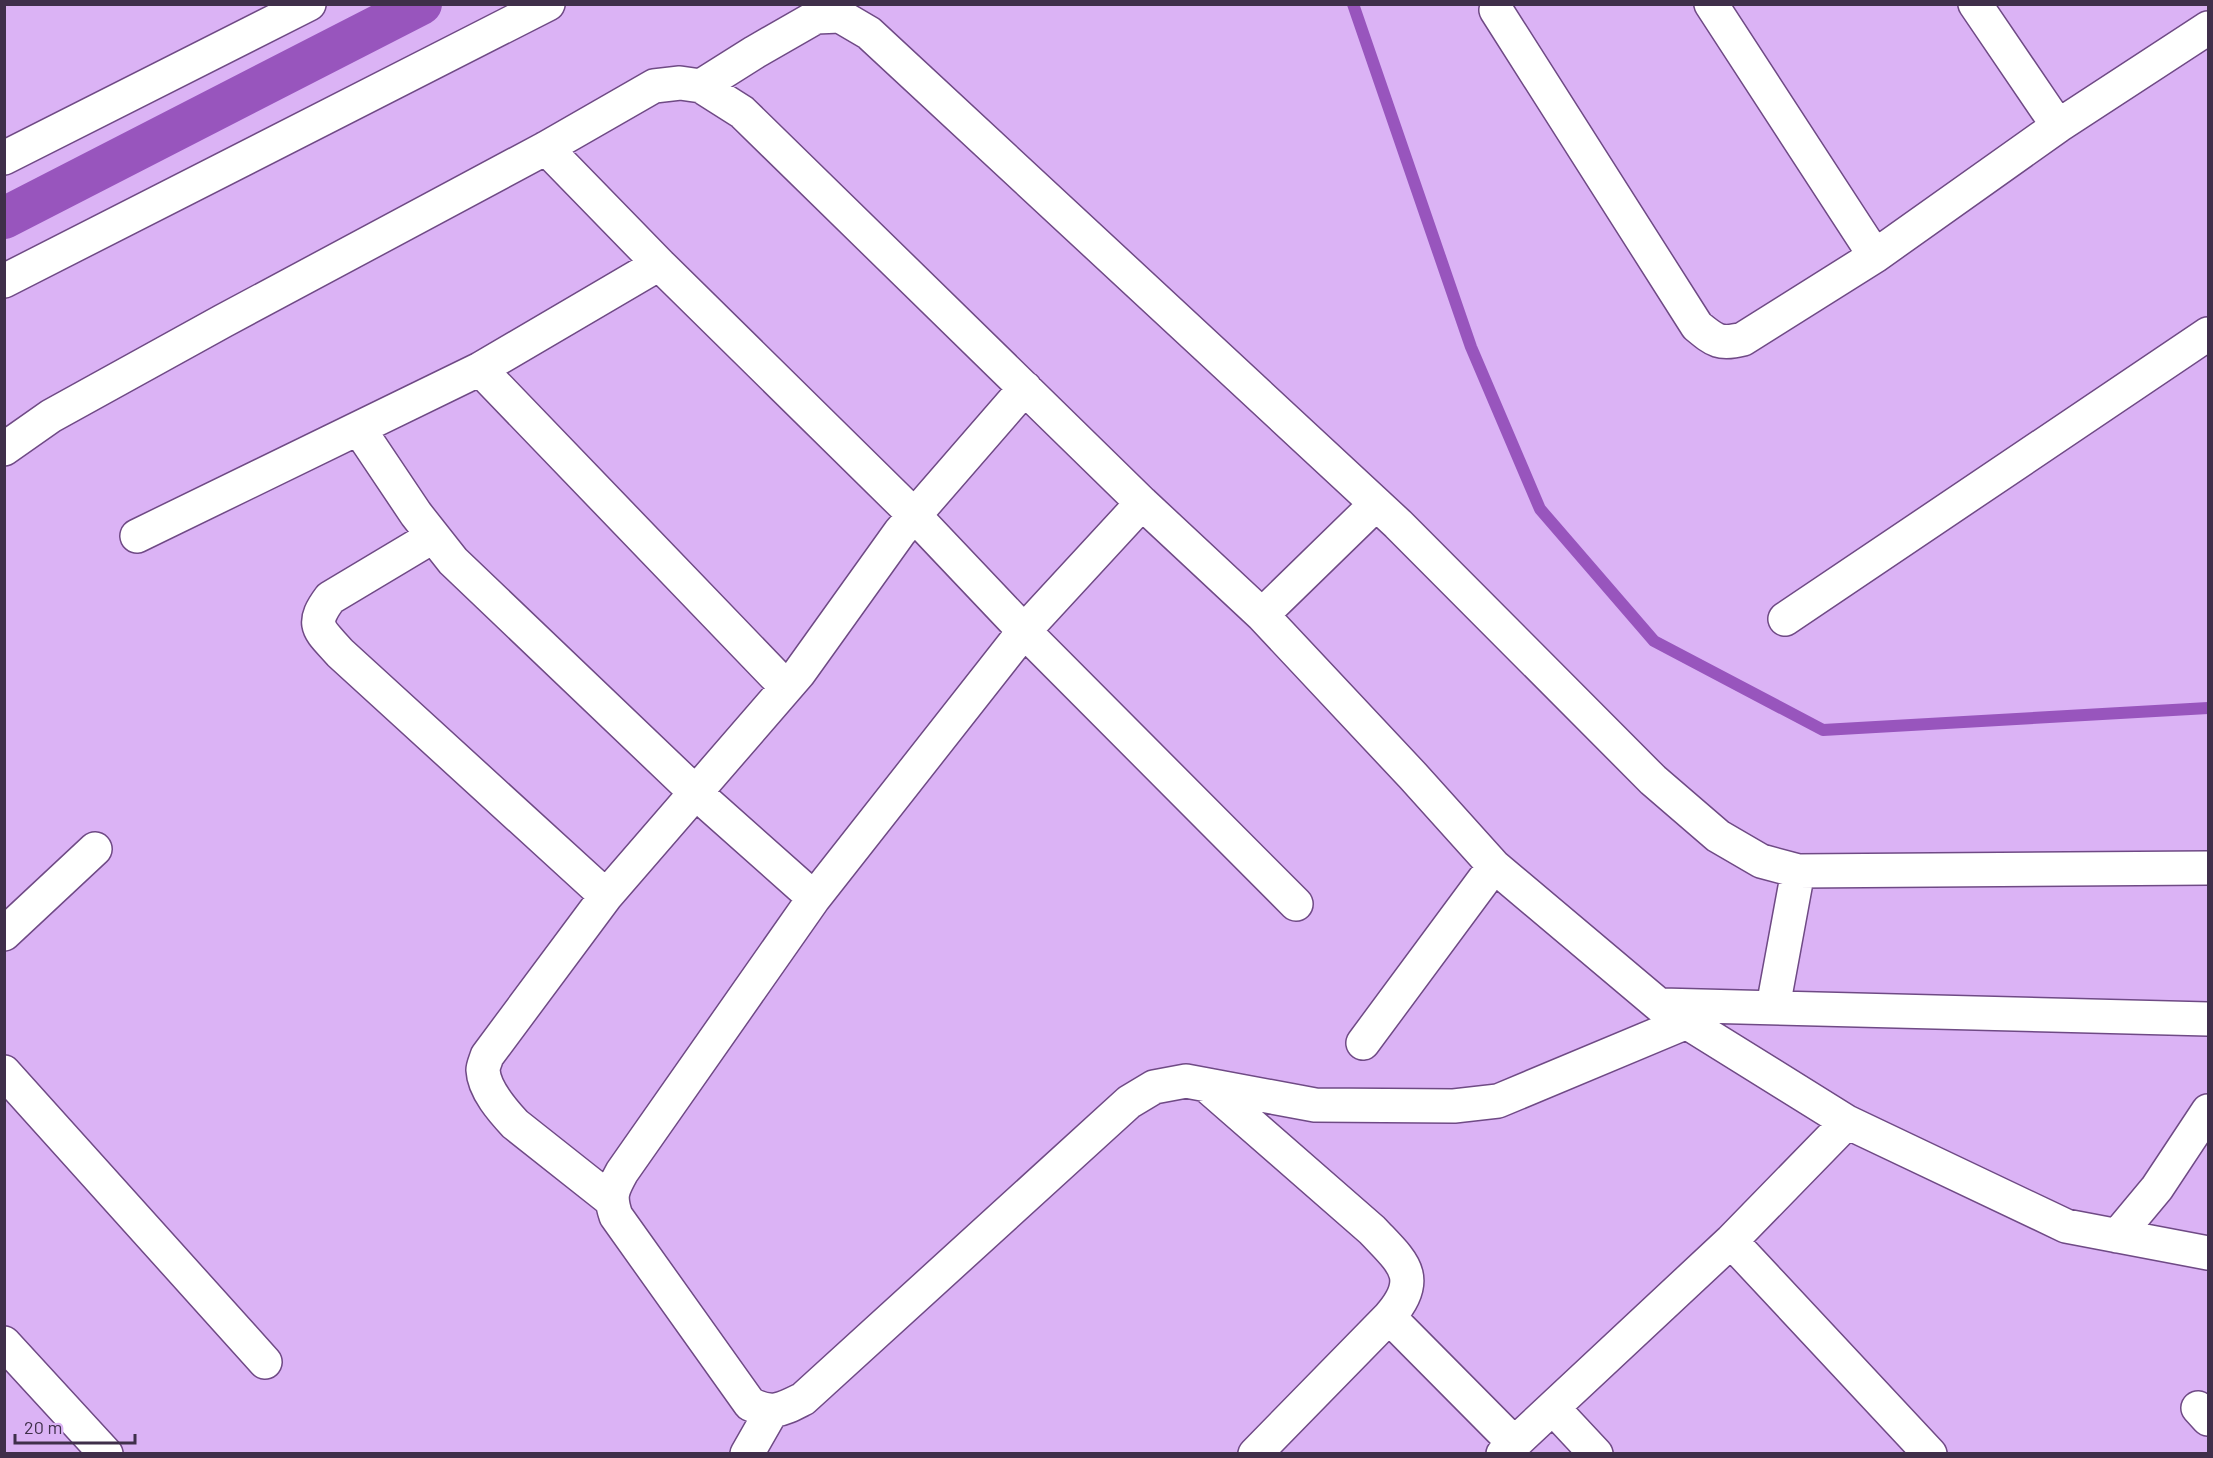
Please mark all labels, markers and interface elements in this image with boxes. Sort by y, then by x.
scale bar [15,1407,135,1445]
text: 20 m [24,1416,62,1438]

